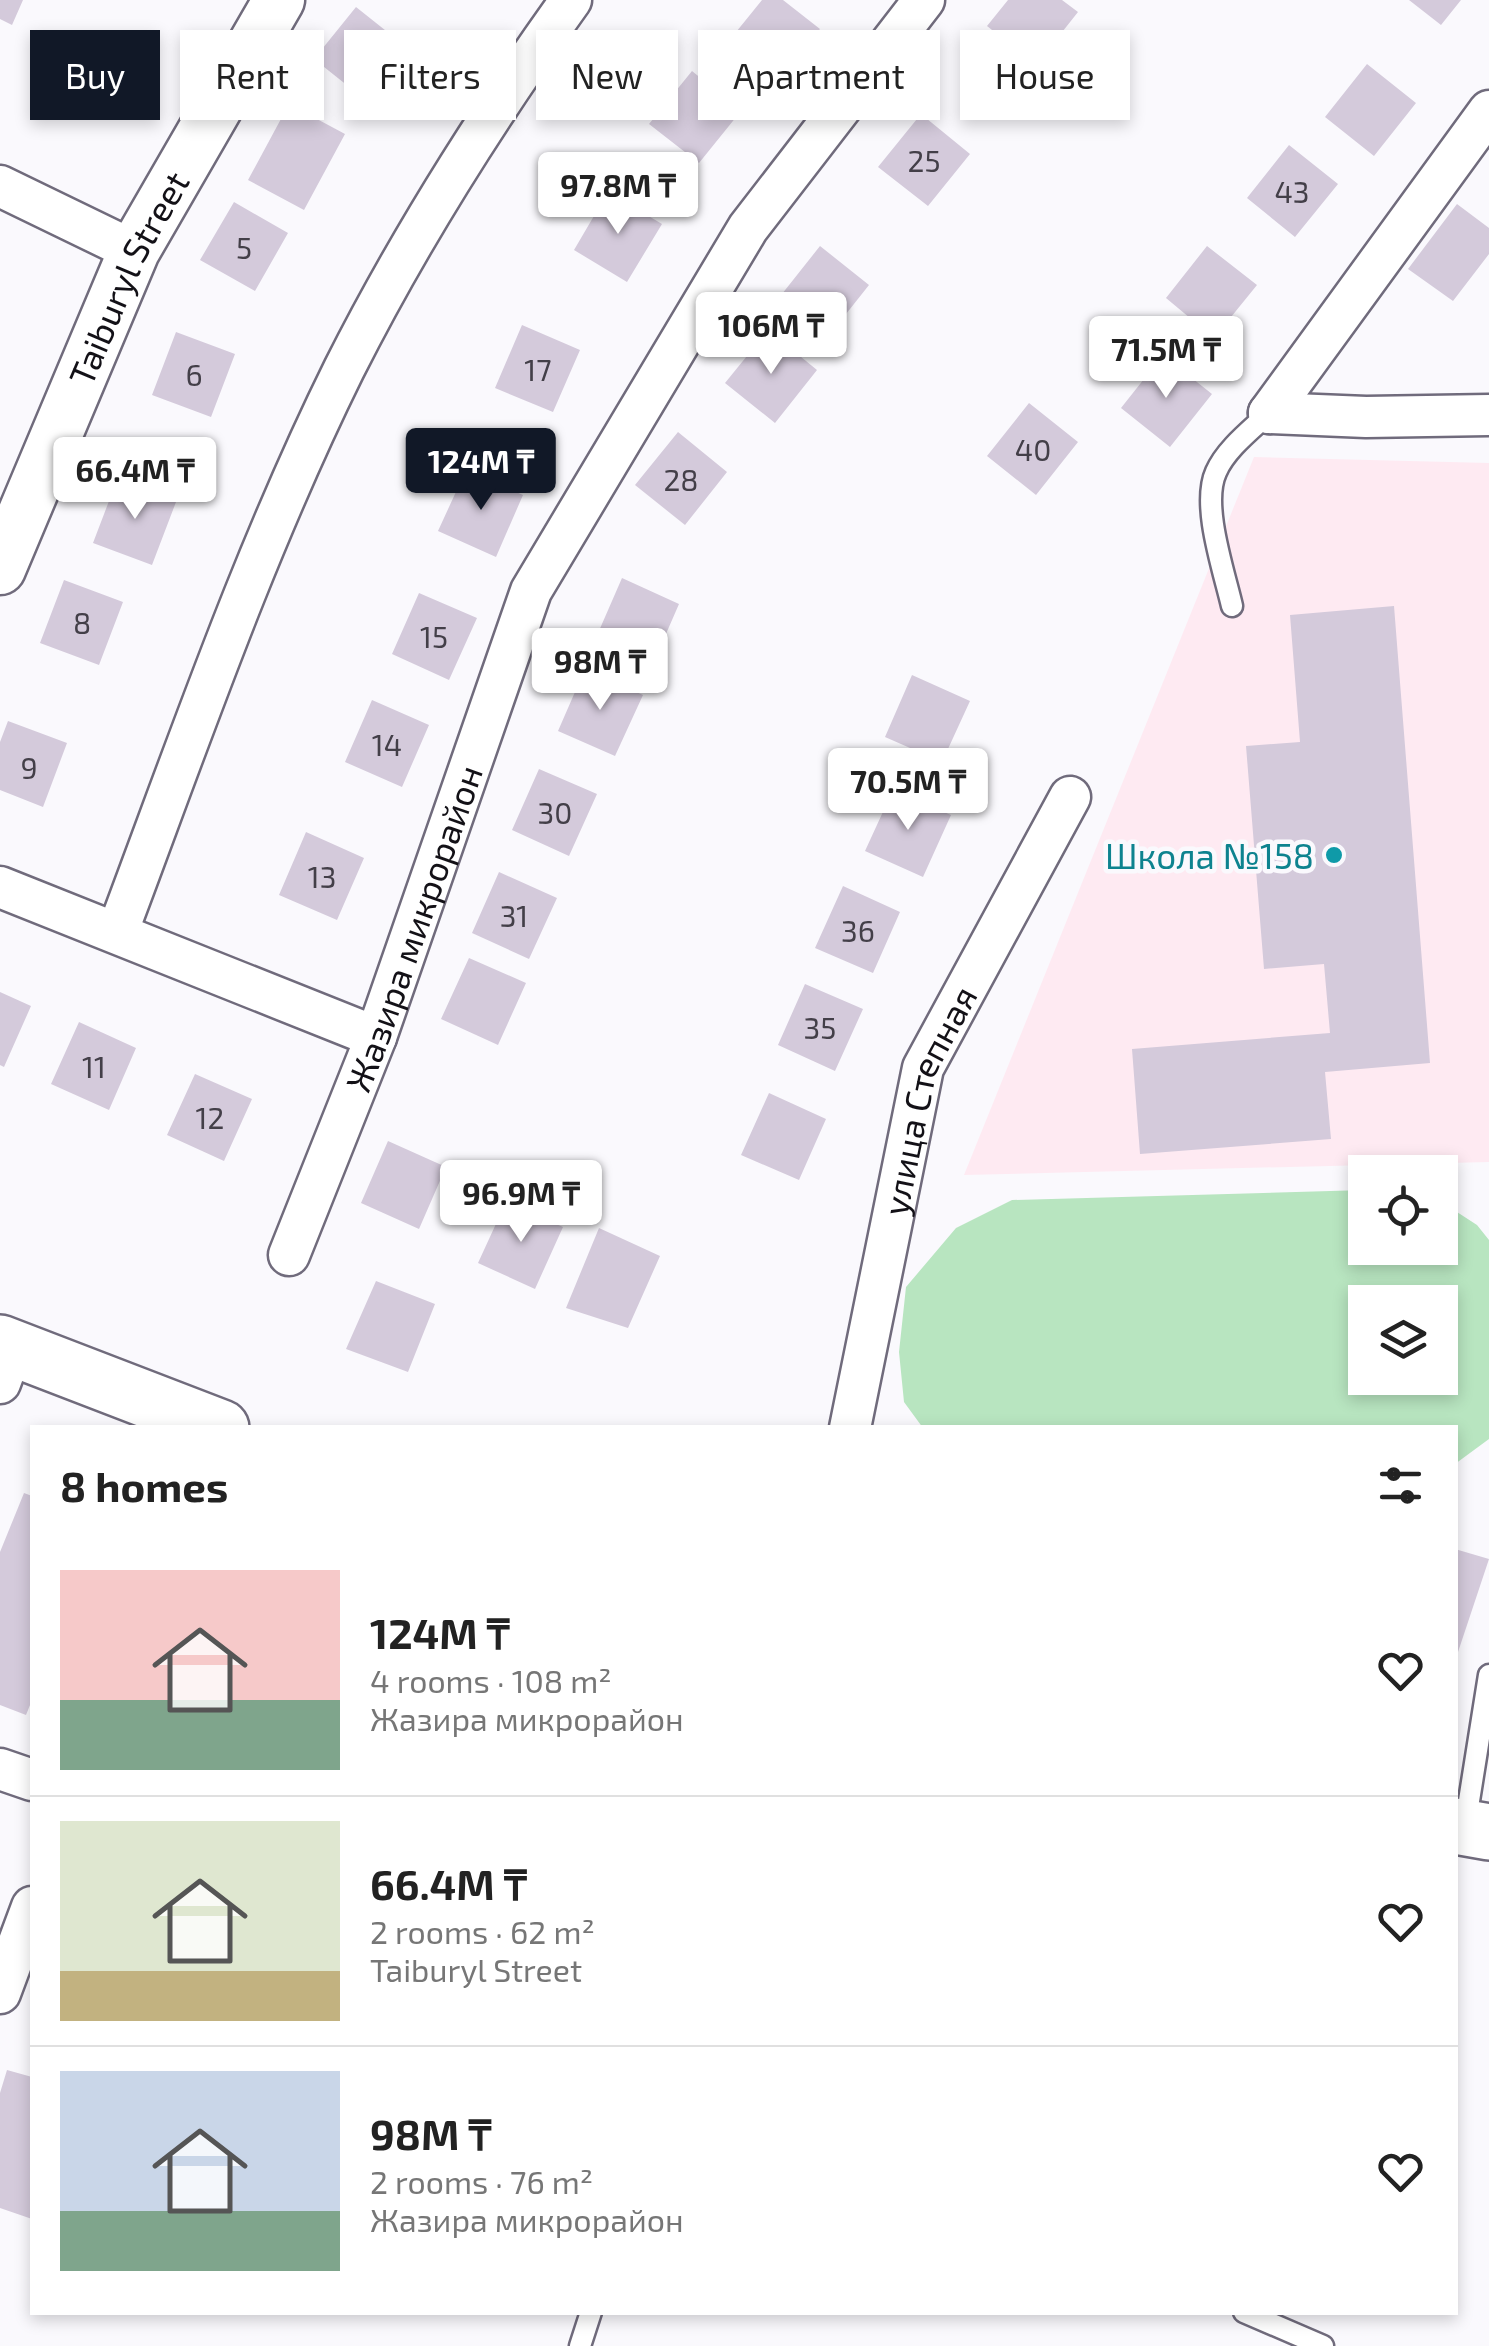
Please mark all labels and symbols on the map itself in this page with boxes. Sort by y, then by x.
house number: 25 [908,142,940,178]
pin: 97.8M ₸ [526,152,710,237]
street label: Taiburyl Street [59,163,197,391]
house number: 43 [1274,173,1310,209]
house number: 5 [236,229,252,265]
pin: 106M ₸ [690,292,852,377]
pin: 71.5M ₸ [1074,316,1258,401]
house number: 17 [524,351,552,387]
house number: 6 [185,356,203,392]
pin: 124M ₸ [400,428,562,513]
house number: 40 [1015,431,1051,467]
pin: 66.4M ₸ [43,437,227,522]
house number: 28 [663,461,699,497]
house number: 8 [73,604,91,640]
house number: 15 [420,618,448,654]
pin: 98M ₸ [530,628,670,713]
house number: 14 [372,726,402,762]
pin: 70.5M ₸ [816,748,1000,833]
house number: 9 [20,749,38,785]
street label: Жазира микрорайон [336,759,490,1097]
house number: 30 [538,794,572,830]
place label: Школа №158 [1105,834,1314,876]
marker: Школа №158 [1323,844,1345,866]
house number: 13 [308,858,336,894]
house number: 31 [500,897,528,933]
house number: 36 [841,912,875,948]
street label: улица Степная [873,978,985,1219]
house number: 35 [804,1009,836,1045]
house number: 11 [82,1048,106,1084]
house number: 12 [196,1099,224,1135]
pin: 96.9M ₸ [429,1160,613,1245]

